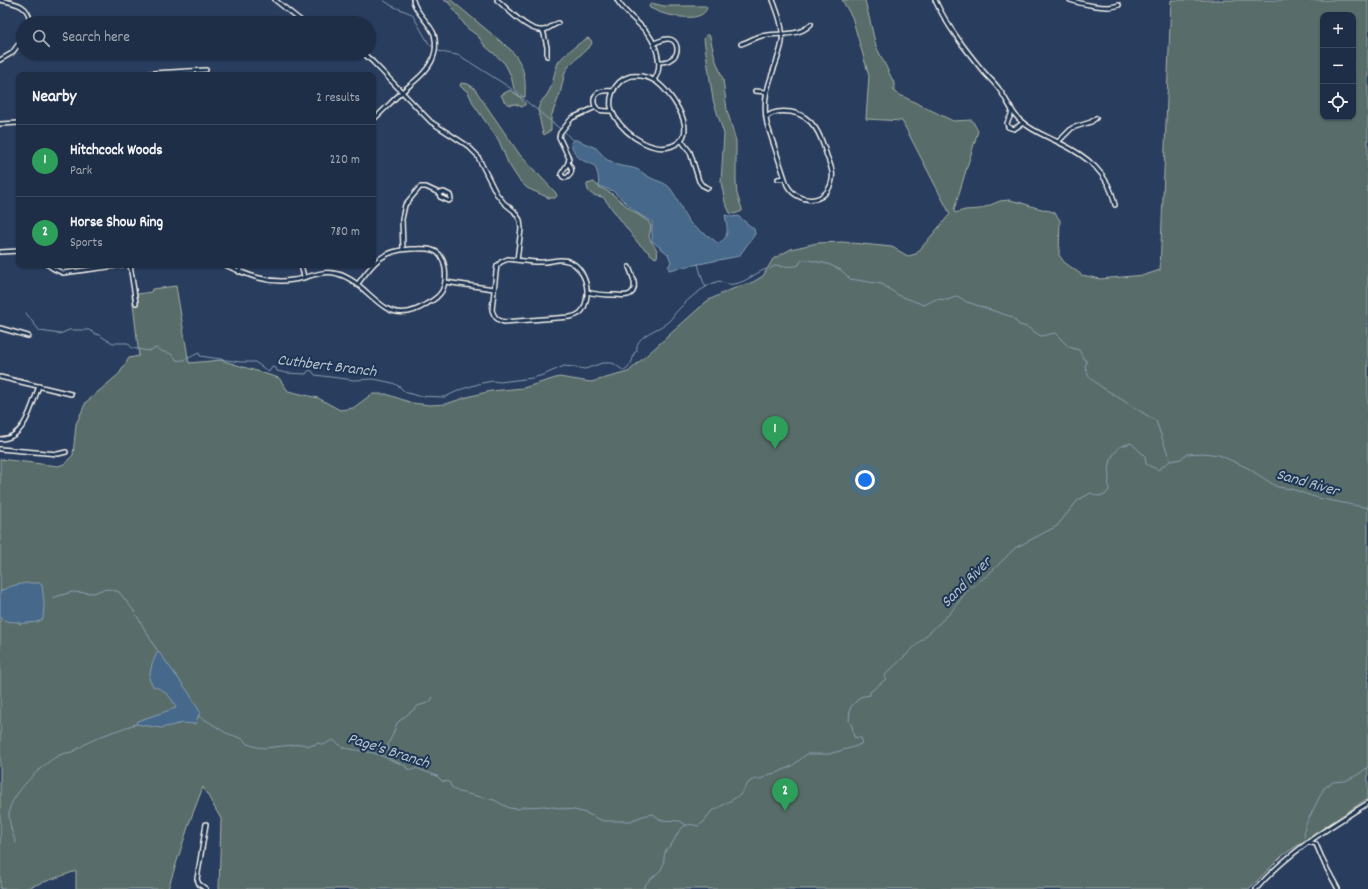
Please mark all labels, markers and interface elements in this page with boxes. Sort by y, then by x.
map controls [1320,12,1356,120]
button: + [1320,12,1356,48]
search box [16,16,376,60]
icon: search [30,27,52,49]
text: Search here [62,27,130,49]
button: − [1320,48,1356,84]
button: locate [1320,84,1356,120]
text: Nearby [32,86,76,110]
text: 2 results [316,89,360,108]
text: Hitchcock Woods [70,140,163,162]
text: 1 [44,151,46,170]
text: 220 m [330,151,360,170]
text: Park [70,162,92,181]
text: Horse Show Ring [70,212,163,234]
text: 2 [42,223,48,242]
text: 780 m [331,223,360,242]
text: Sports [70,234,103,253]
water label: Cuthbert Branch [276,349,378,384]
pin: 1 [762,416,788,449]
water label: Sand River [1274,464,1343,504]
your location [855,470,875,490]
water label: Sand River [936,551,999,613]
water label: Page's Branch [344,727,433,776]
pin: 2 [772,778,798,811]

